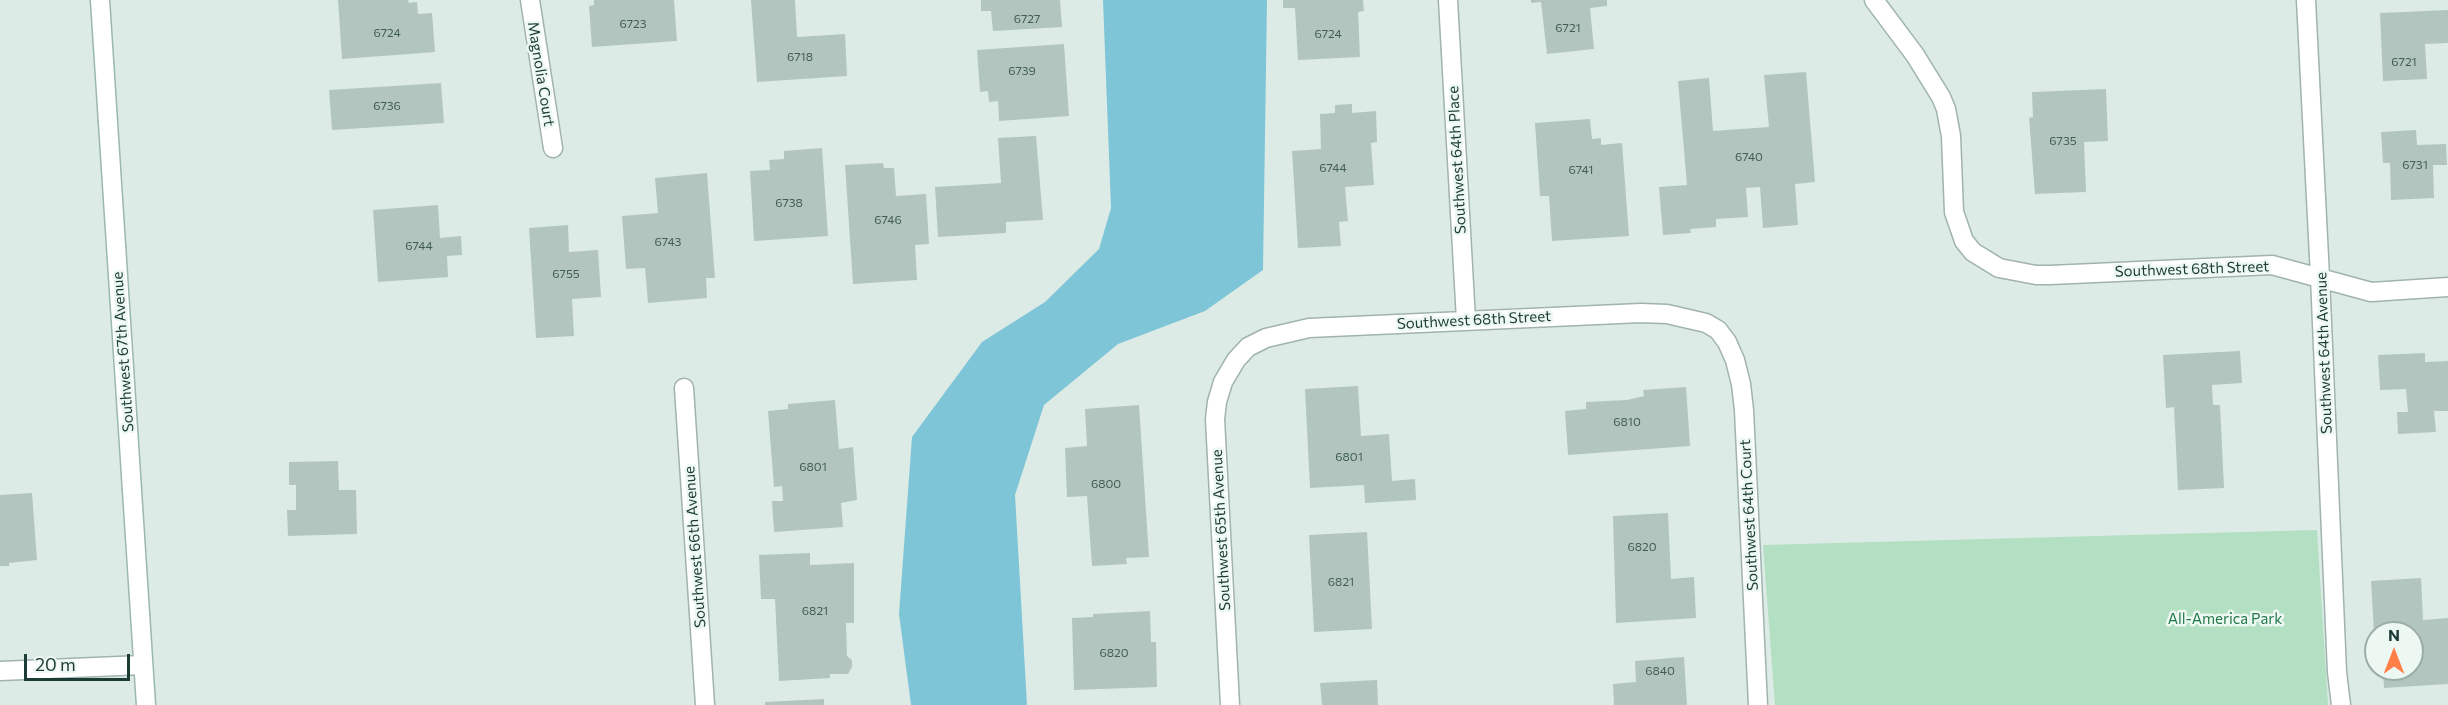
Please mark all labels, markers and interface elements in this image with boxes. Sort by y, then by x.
house number: 6727 [1014,12,1040,26]
house number: 6723 [619,17,647,31]
street label: Magnolia Court [524,20,558,128]
house number: 6721 [1555,21,1581,35]
house number: 6724 [373,26,401,40]
house number: 6724 [1314,27,1342,41]
house number: 6718 [787,50,813,64]
house number: 6721 [2391,55,2417,69]
house number: 6739 [1008,64,1036,78]
street label: Southwest 64th Place [1444,85,1470,235]
house number: 6736 [373,99,401,113]
house number: 6735 [2049,134,2077,148]
house number: 6740 [1735,150,1763,164]
house number: 6731 [2402,158,2428,172]
house number: 6744 [1319,161,1347,175]
house number: 6741 [1569,163,1593,177]
house number: 6738 [775,196,803,210]
house number: 6746 [874,213,902,227]
house number: 6743 [655,235,681,249]
house number: 6744 [405,239,433,253]
street label: Southwest 68th Street [2115,257,2269,281]
house number: 6755 [552,267,580,281]
street label: Southwest 67th Avenue [108,271,138,433]
street label: Southwest 64th Avenue [2312,272,2336,434]
street label: Southwest 68th Street [1396,307,1552,333]
house number: 6810 [1613,415,1641,429]
street label: Southwest 64th Court [1736,439,1762,591]
street label: Southwest 65th Avenue [1208,449,1234,611]
house number: 6801 [1335,450,1363,464]
house number: 6801 [799,460,827,474]
street label: Southwest 66th Avenue [680,466,710,628]
house number: 6800 [1091,477,1121,491]
house number: 6820 [1628,540,1656,554]
house number: 6821 [1328,575,1354,589]
house number: 6821 [802,604,828,618]
park label: All-America Park [2168,610,2282,628]
north arrow [2364,621,2424,681]
text: N [2388,625,2400,644]
scale bar [27,642,134,680]
house number: 6820 [1100,646,1128,660]
text: 20 m [35,653,76,675]
house number: 6840 [1645,664,1675,678]

